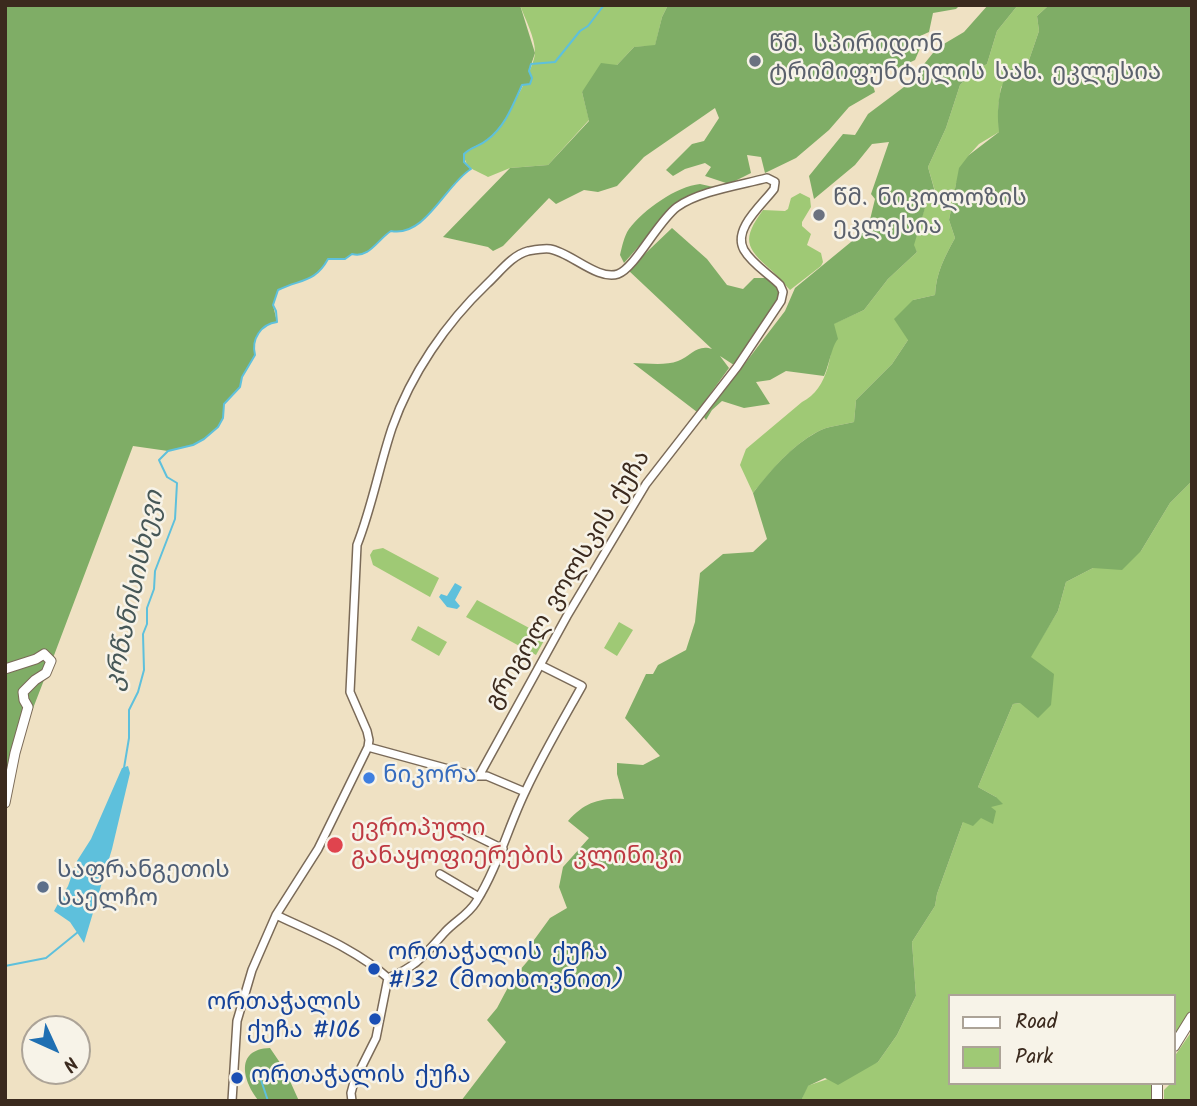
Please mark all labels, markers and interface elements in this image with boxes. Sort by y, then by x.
place label: წმ. სპირიდონ ტრიმიფუნტელის სახ. ეკლესია [769,33,1161,89]
marker: წმ. სპირიდონ ტრიმიფუნტელის სახ. ეკლესია [747,53,763,69]
place label: წმ. ნიკოლოზის ეკლესია [833,187,1027,243]
marker: წმ. ნიკოლოზის ეკლესია [811,207,827,223]
street label: გრიგოლ ვოლსკის ქუჩა [481,446,659,716]
water label: კრწანისისხევი [101,488,173,694]
place label: ნიკორა [383,764,477,792]
marker: ნიკორა [361,770,377,786]
place label: ევროპული განაყოფიერების კლინიკი [351,817,682,873]
marker: ევროპული განაყოფიერების კლინიკი [325,835,345,855]
place label: საფრანგეთის საელჩო [57,859,230,915]
marker: საფრანგეთის საელჩო [35,879,51,895]
place label: ორთაჭალის ქუჩა #132 (მოთხოვნით) [388,941,624,997]
marker: ორთაჭალის ქუჩა #132 (მოთხოვნით) [366,961,382,977]
place label: ორთაჭალის ქუჩა #106 [207,991,361,1047]
legend [948,994,1176,1085]
text: Road [1015,1006,1057,1039]
marker: ორთაჭალის ქუჩა #106 [367,1011,383,1027]
north arrow [21,1015,91,1085]
text: Park [1015,1041,1053,1074]
text: N [55,1049,84,1078]
place label: ორთაჭალის ქუჩა [251,1064,471,1092]
marker: ორთაჭალის ქუჩა [229,1070,245,1086]

